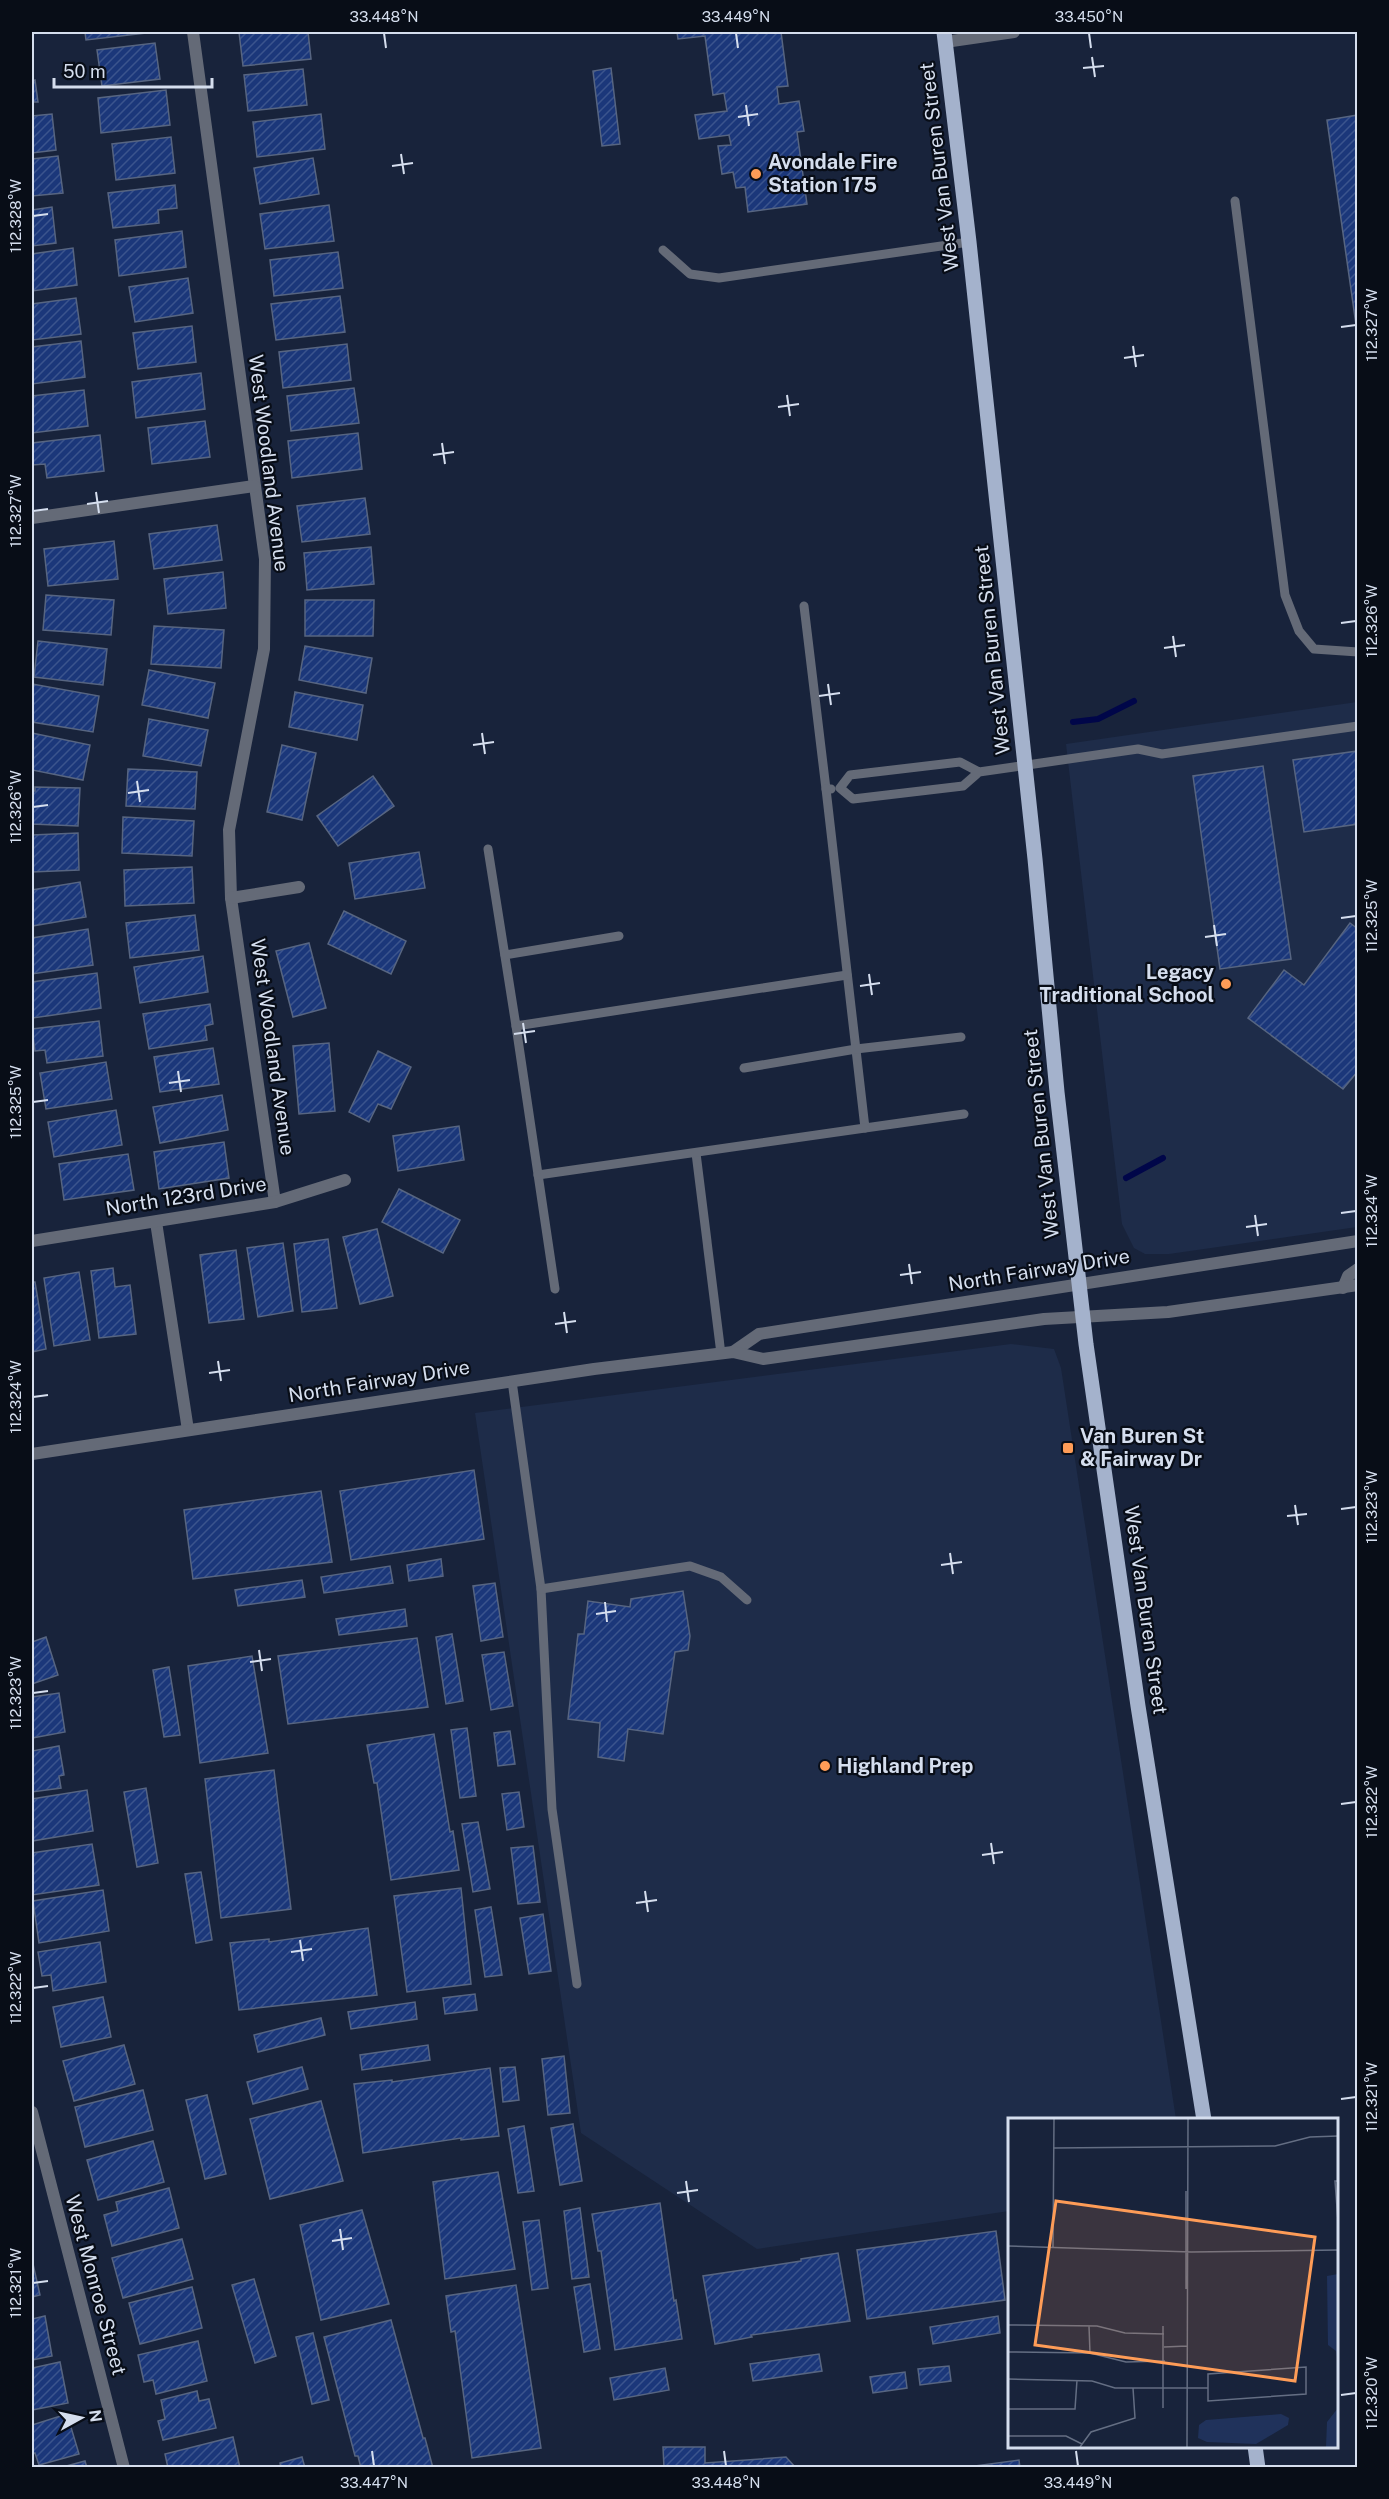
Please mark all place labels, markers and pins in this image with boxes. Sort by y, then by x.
place label: Avondale Fire Station 175 [768,150,897,197]
marker: Avondale Fire Station 175 [749,167,763,181]
place label: Legacy Traditional School [1040,960,1214,1007]
marker: Legacy Traditional School [1219,977,1233,991]
place label: Van Buren St & Fairway Dr [1080,1424,1204,1471]
marker: Van Buren St & Fairway Dr [1061,1441,1075,1455]
place label: Highland Prep [837,1754,973,1778]
marker: Highland Prep [818,1759,832,1773]

